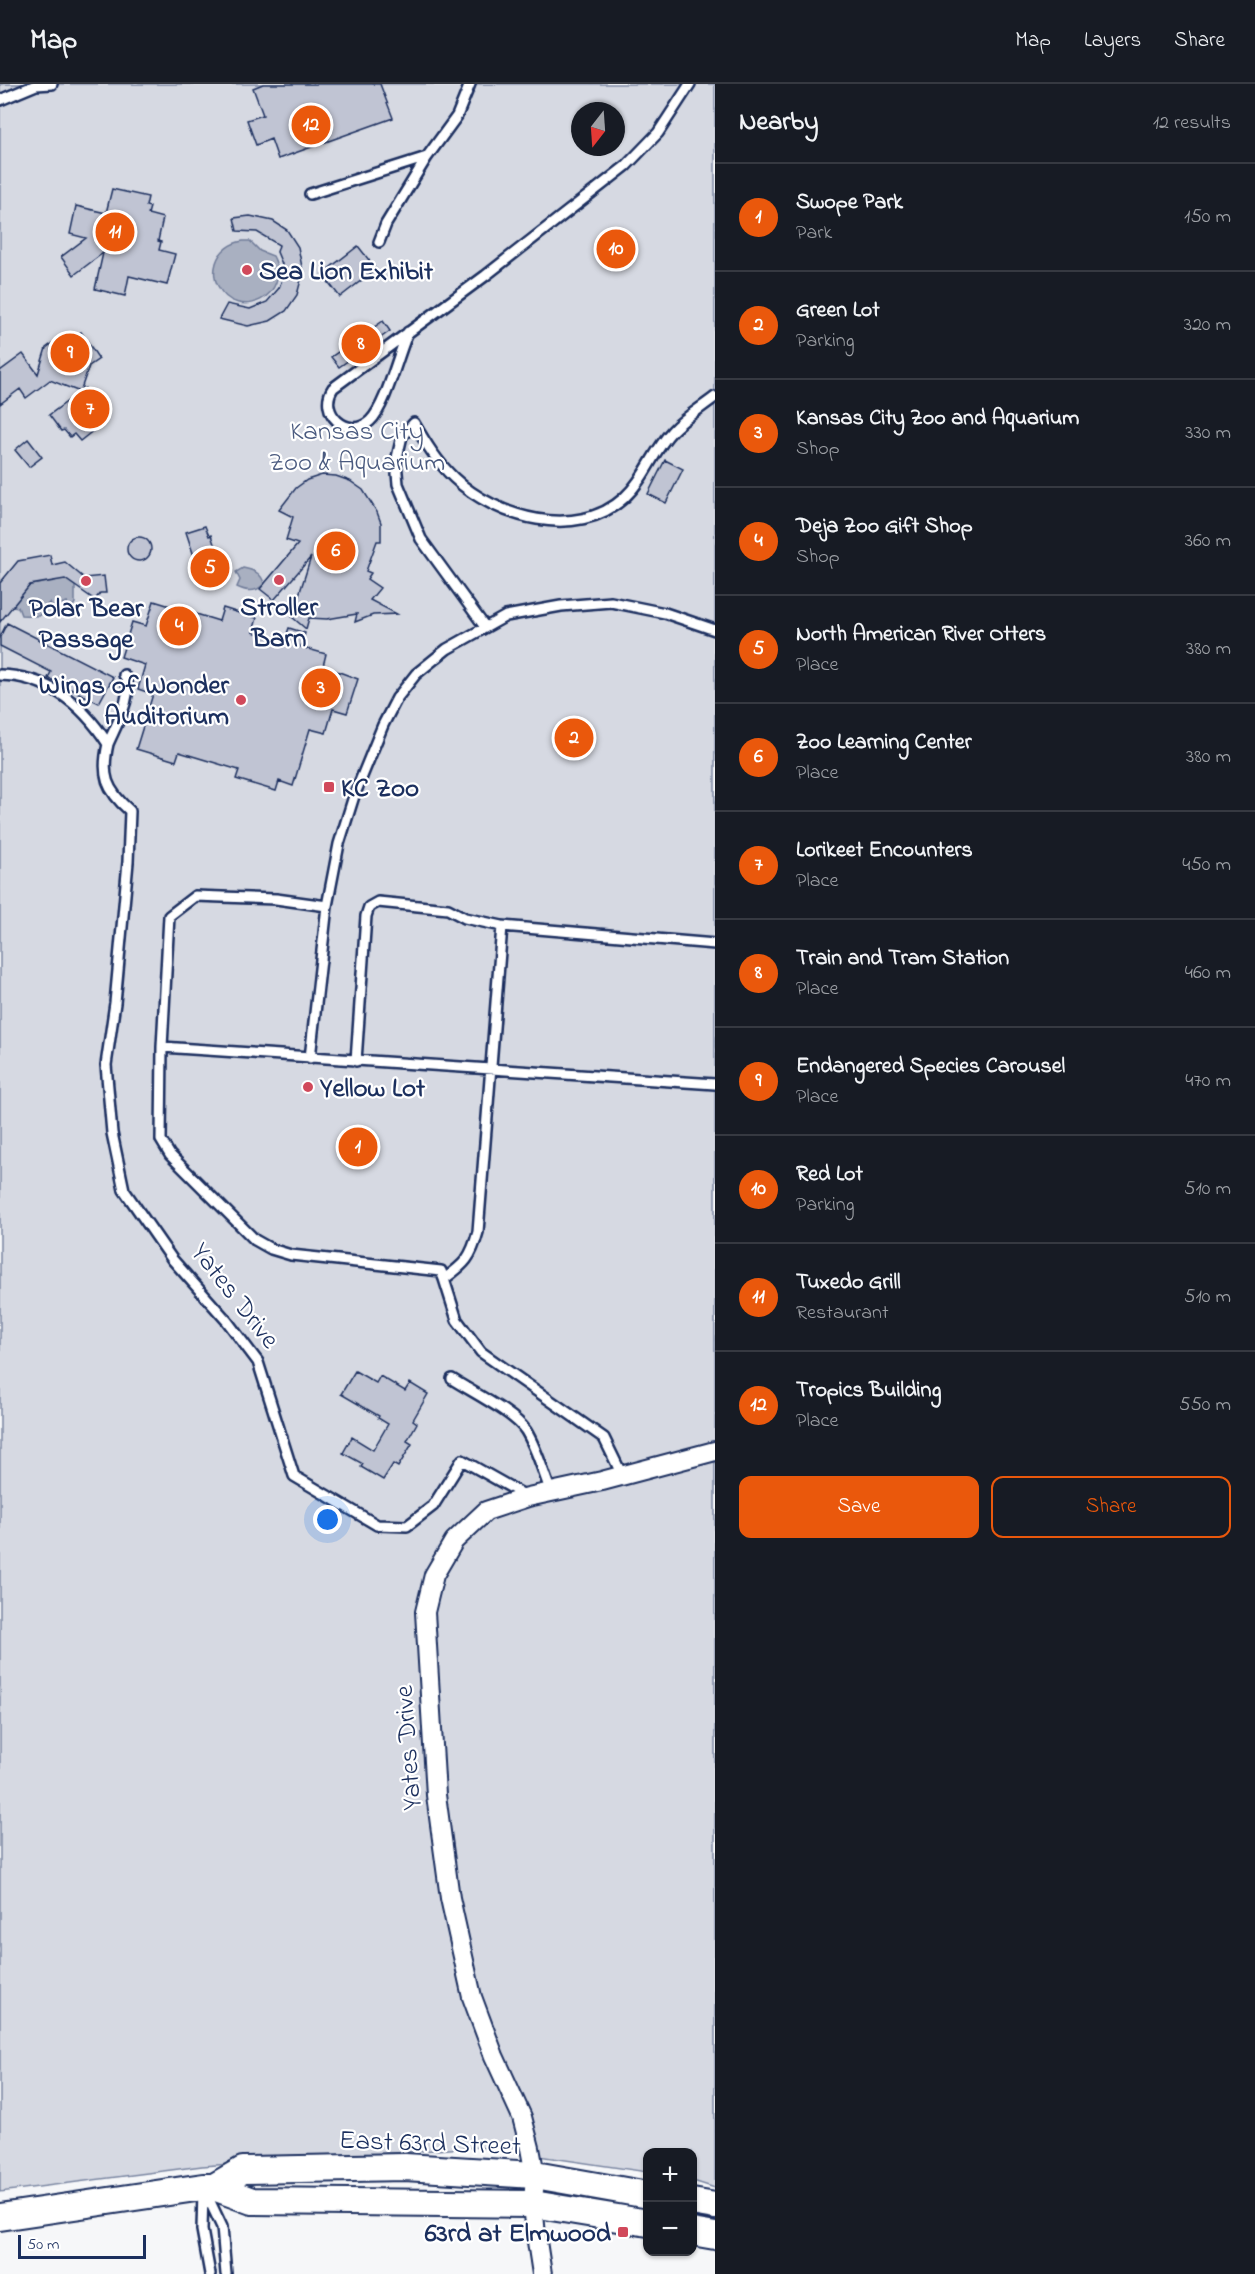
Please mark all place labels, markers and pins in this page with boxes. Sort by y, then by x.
pin: 12 [292,102,330,147]
pin: 11 [96,210,134,254]
pin: 10 [596,226,636,272]
place label: Sea Lion Exhibit [259,253,434,292]
marker: Sea Lion Exhibit [240,263,254,277]
pin: 8 [342,322,380,366]
pin: 9 [50,330,90,376]
pin: 7 [70,386,110,432]
pin: 6 [316,528,356,574]
pin: 5 [190,546,230,590]
marker: Stroller Barn [272,573,286,587]
marker: Polar Bear Passage [79,574,93,588]
place label: Stroller Barn [240,589,318,659]
place label: Polar Bear Passage [29,590,144,661]
pin: 4 [160,604,198,648]
pin: 3 [302,666,340,710]
place label: Wings of Wonder Auditorium [39,667,230,737]
marker: Wings of Wonder Auditorium [234,693,248,707]
pin: 2 [554,716,594,760]
place label: KC Zoo [341,770,419,809]
marker: KC Zoo [322,780,336,794]
place label: Yellow Lot [319,1070,426,1109]
marker: Yellow Lot [301,1080,315,1094]
pin: 1 [338,1124,378,1170]
place label: 63rd at Elmwood [425,2215,612,2254]
marker: 63rd at Elmwood [616,2225,630,2239]

